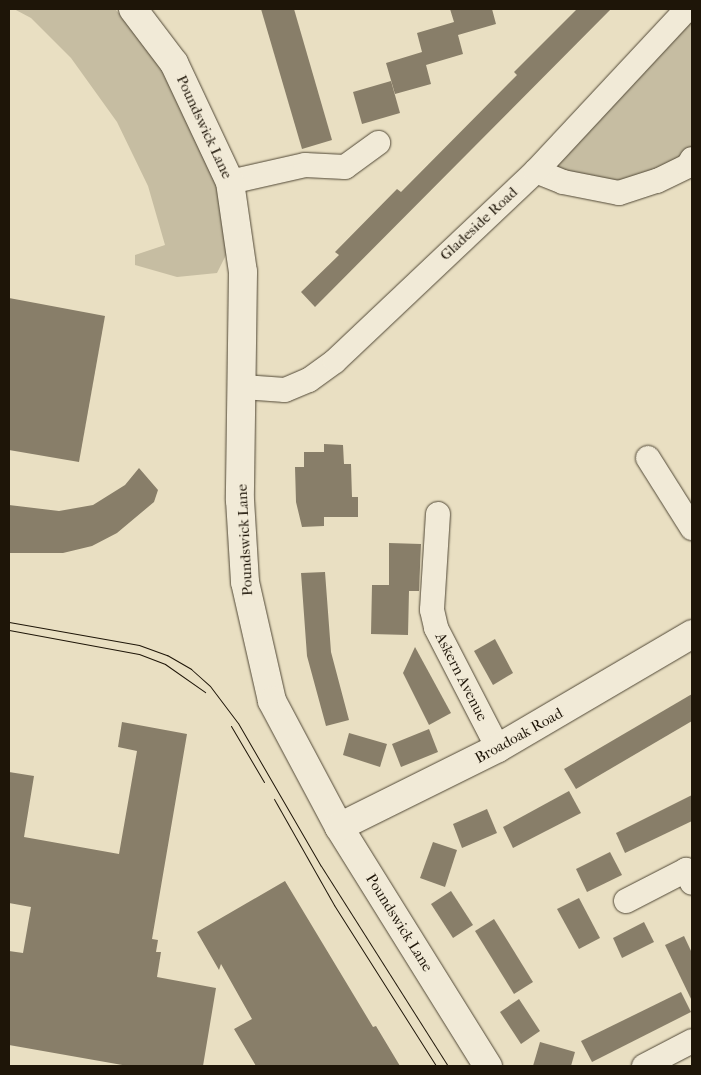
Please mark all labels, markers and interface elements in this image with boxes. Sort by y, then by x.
street label: Poundswick Lane [172,72,236,182]
street label: Gladeside Road [437,184,521,264]
street label: Poundswick Lane [233,484,257,596]
street label: Askern Avenue [431,630,491,724]
street label: Broadoak Road [472,704,566,768]
street label: Poundswick Lane [362,871,436,975]

